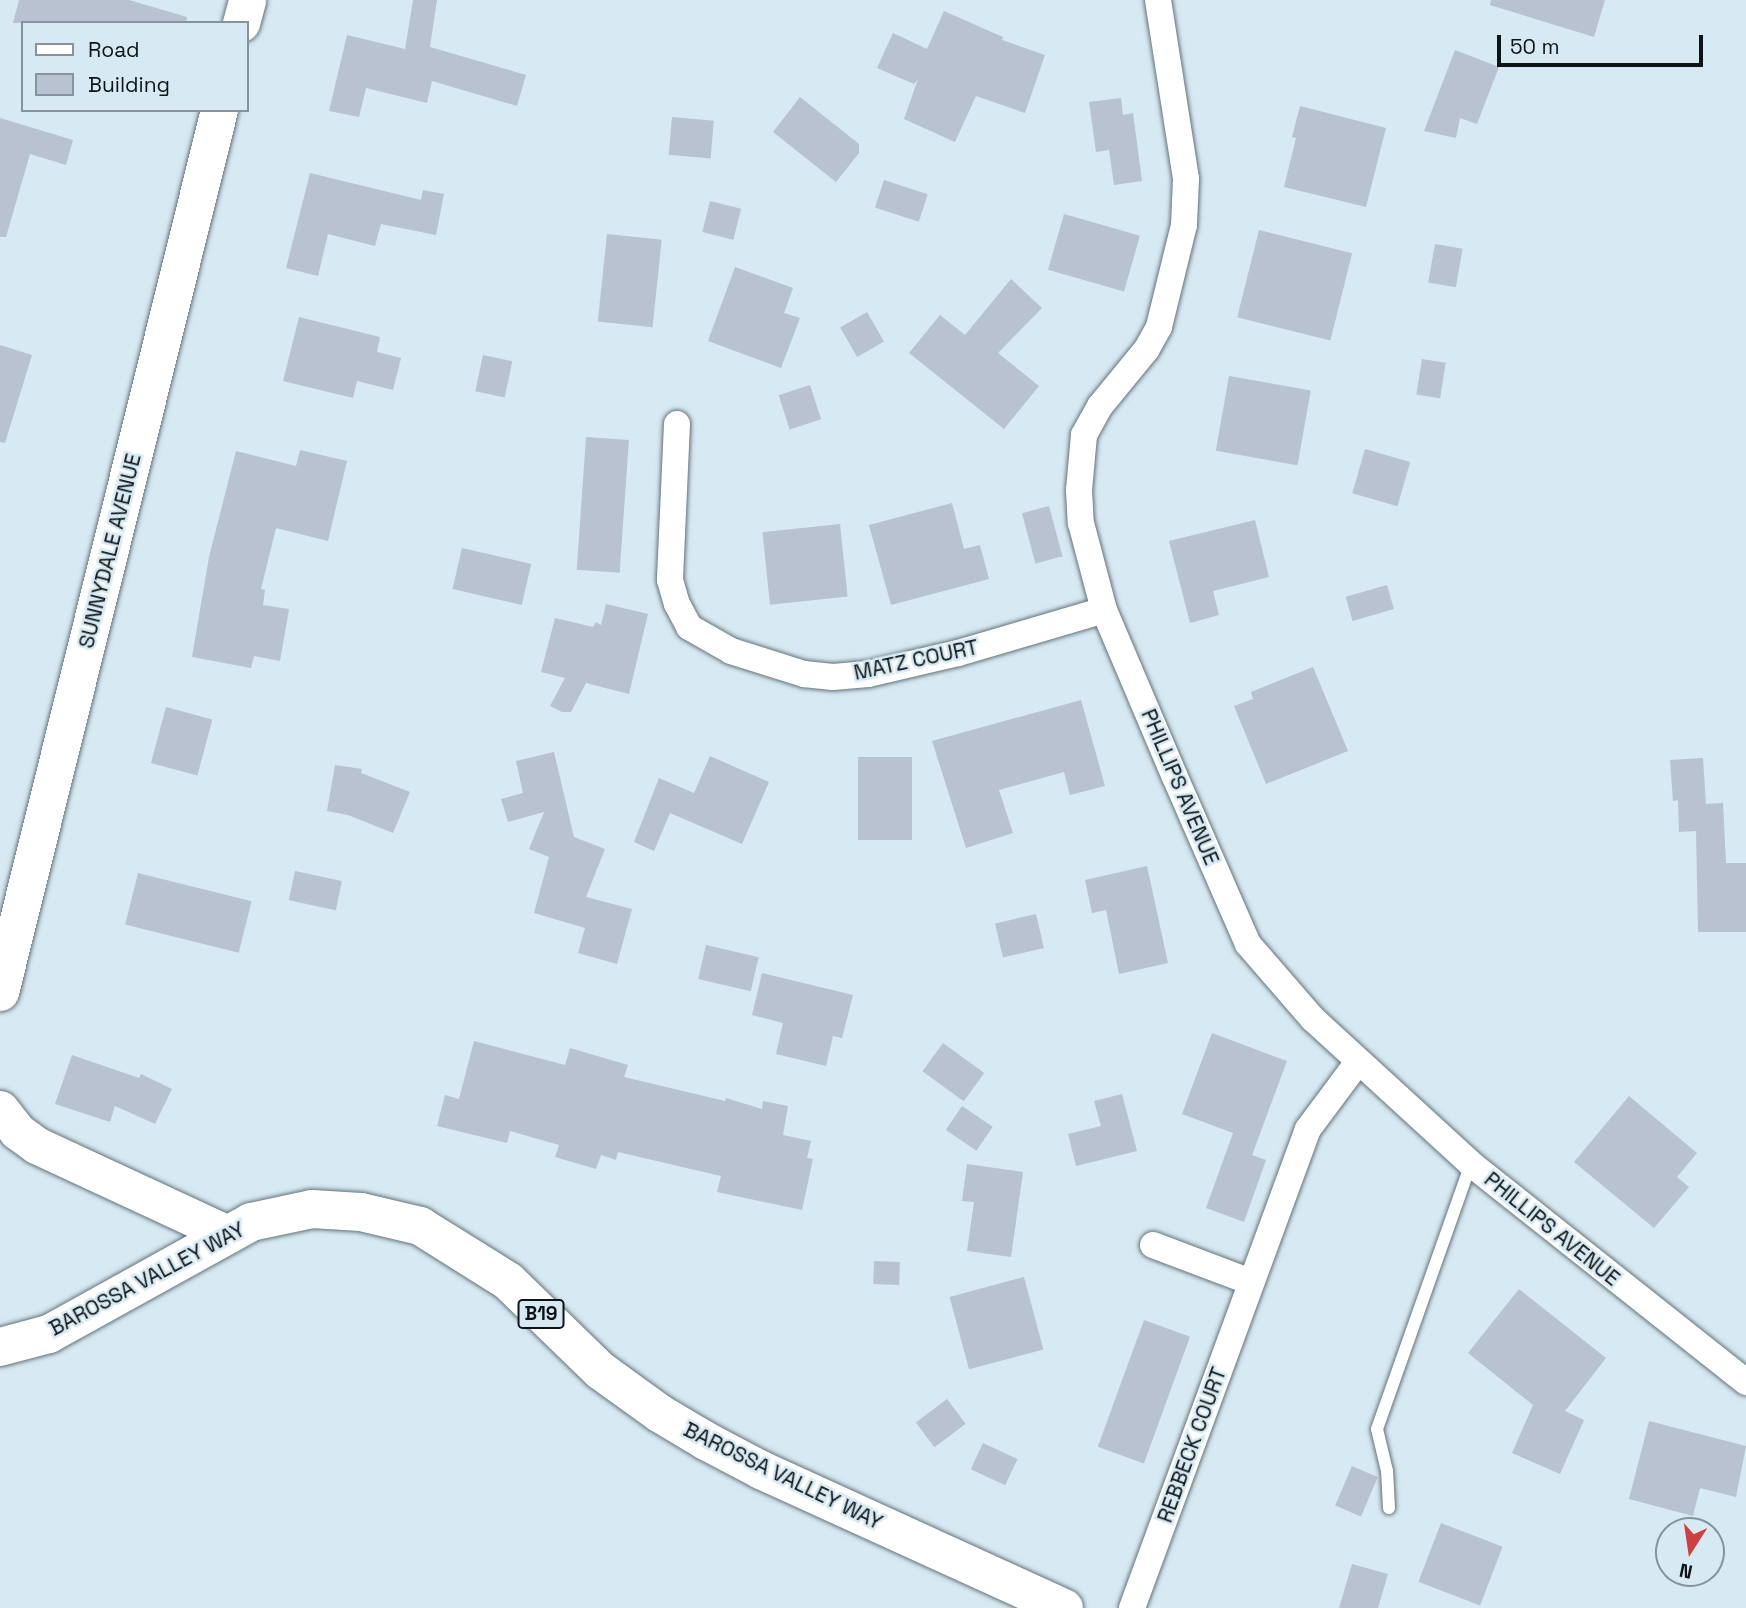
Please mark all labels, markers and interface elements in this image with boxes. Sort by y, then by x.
legend [21,21,248,112]
scale bar [1501,21,1708,65]
text: 50 m [1510,33,1560,60]
text: Road [88,36,140,63]
text: Building [88,71,170,98]
street label: SUNNYDALE AVENUE [74,451,146,651]
street label: MATZ COURT [851,635,981,685]
street label: PHILLIPS AVENUE [1136,705,1224,869]
street label: PHILLIPS AVENUE [1479,1167,1625,1291]
street label: BAROSSA VALLEY WAY [44,1216,250,1342]
road number: B19 [516,1298,566,1330]
street label: REBBECK COURT [1152,1364,1232,1526]
street label: BAROSSA VALLEY WAY [679,1417,887,1535]
north arrow [1655,1517,1725,1587]
text: N [1677,1558,1695,1585]

